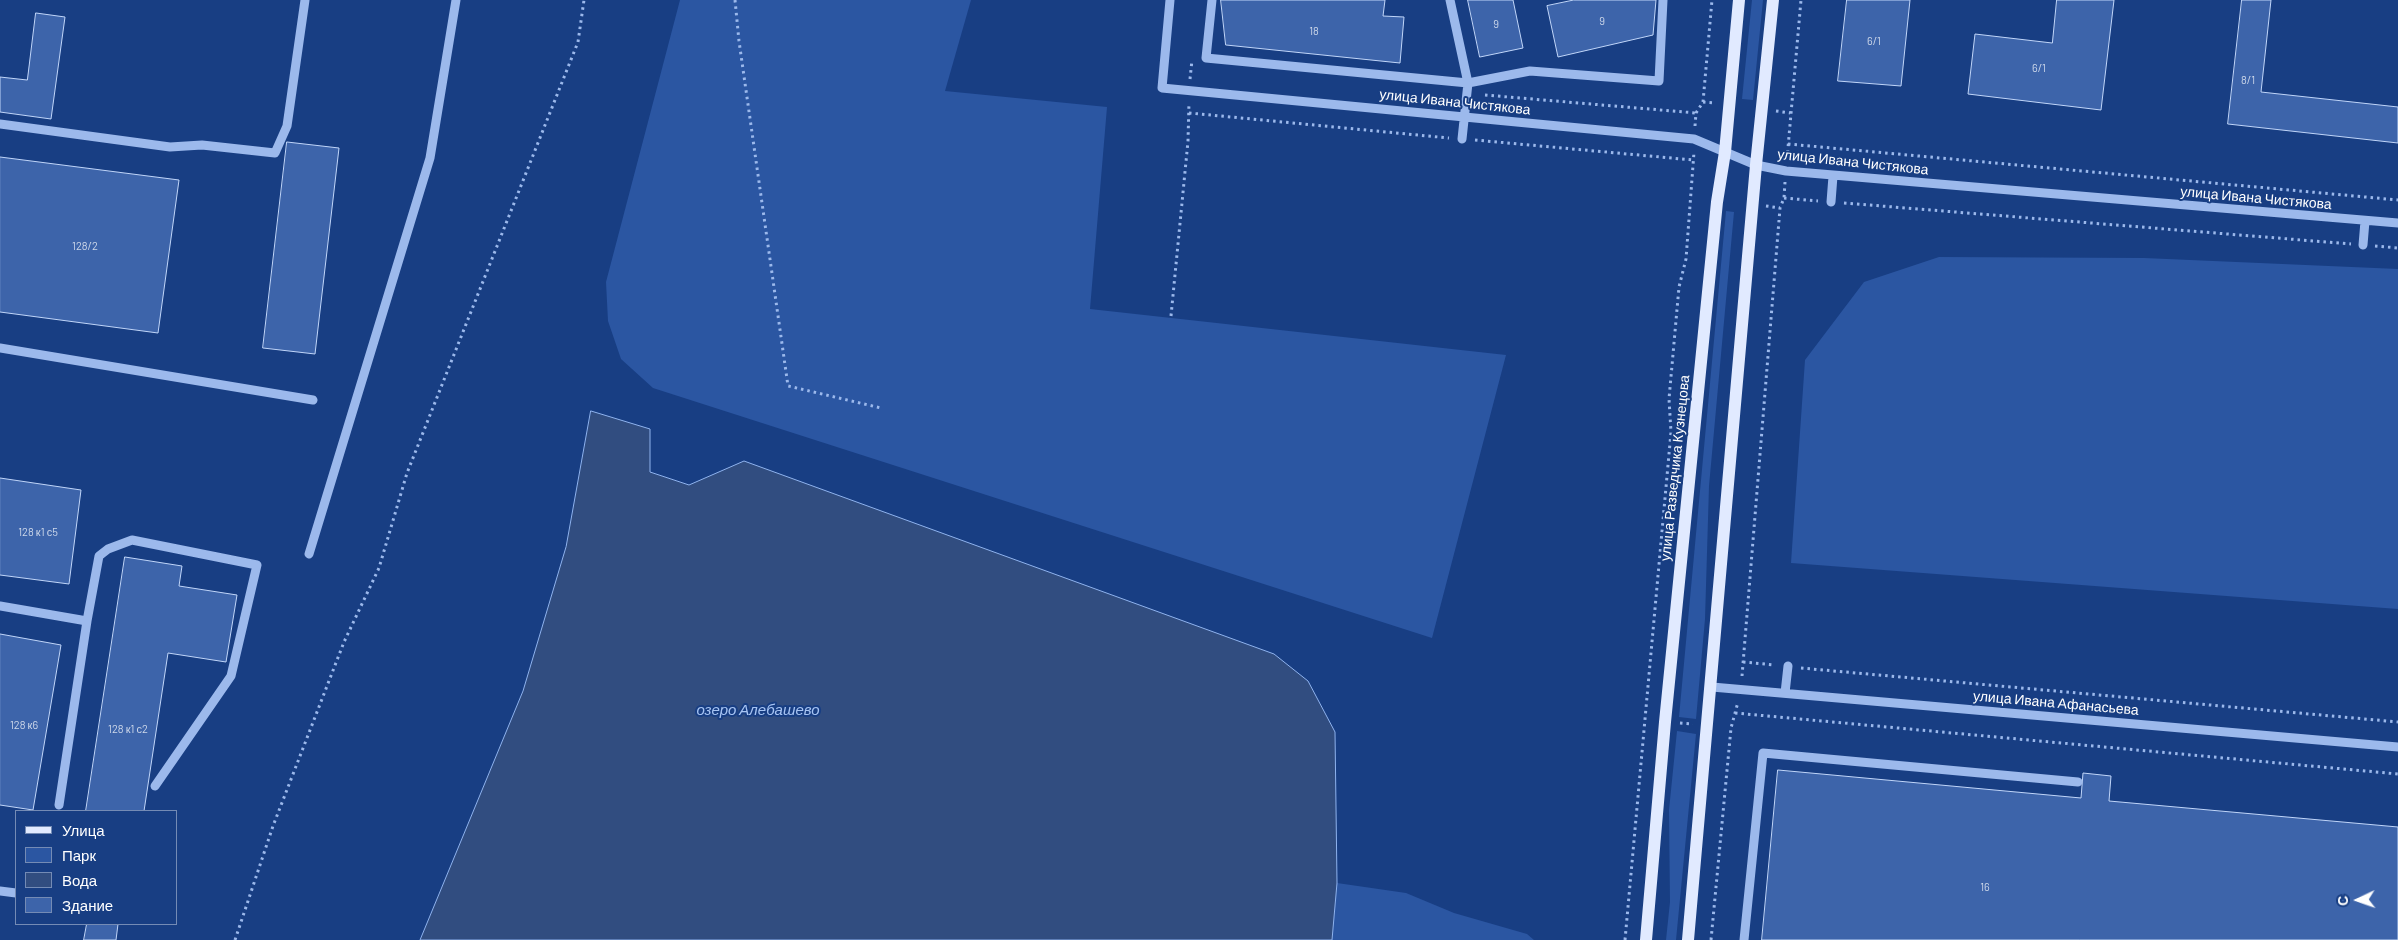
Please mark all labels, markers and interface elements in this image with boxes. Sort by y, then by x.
house number: 9 [1599,14,1605,28]
house number: 9 [1493,17,1499,31]
house number: 18 [1309,24,1319,38]
house number: 6/1 [1867,34,1881,48]
house number: 6/1 [2032,61,2046,75]
house number: 8/1 [2241,73,2255,87]
street label: улица Ивана Чистякова [1379,86,1531,118]
street label: улица Ивана Чистякова [1777,146,1929,178]
street label: улица Ивана Чистякова [2180,183,2332,213]
house number: 128/2 [72,239,98,253]
street label: улица Разведчика Кузнецова [1657,374,1693,562]
house number: 128 к1 с5 [18,525,58,539]
street label: улица Ивана Афанасьева [1972,687,2140,719]
water label: озеро Алебашево [696,701,820,719]
house number: 128 к6 [10,718,38,732]
house number: 128 к1 с2 [108,722,148,736]
legend [15,810,178,925]
text: Улица [62,821,105,839]
text: Парк [62,846,96,864]
text: Вода [62,871,97,889]
north arrow [2333,875,2383,925]
house number: 16 [1980,880,1990,894]
text: С [2334,895,2351,906]
text: Здание [62,896,113,914]

